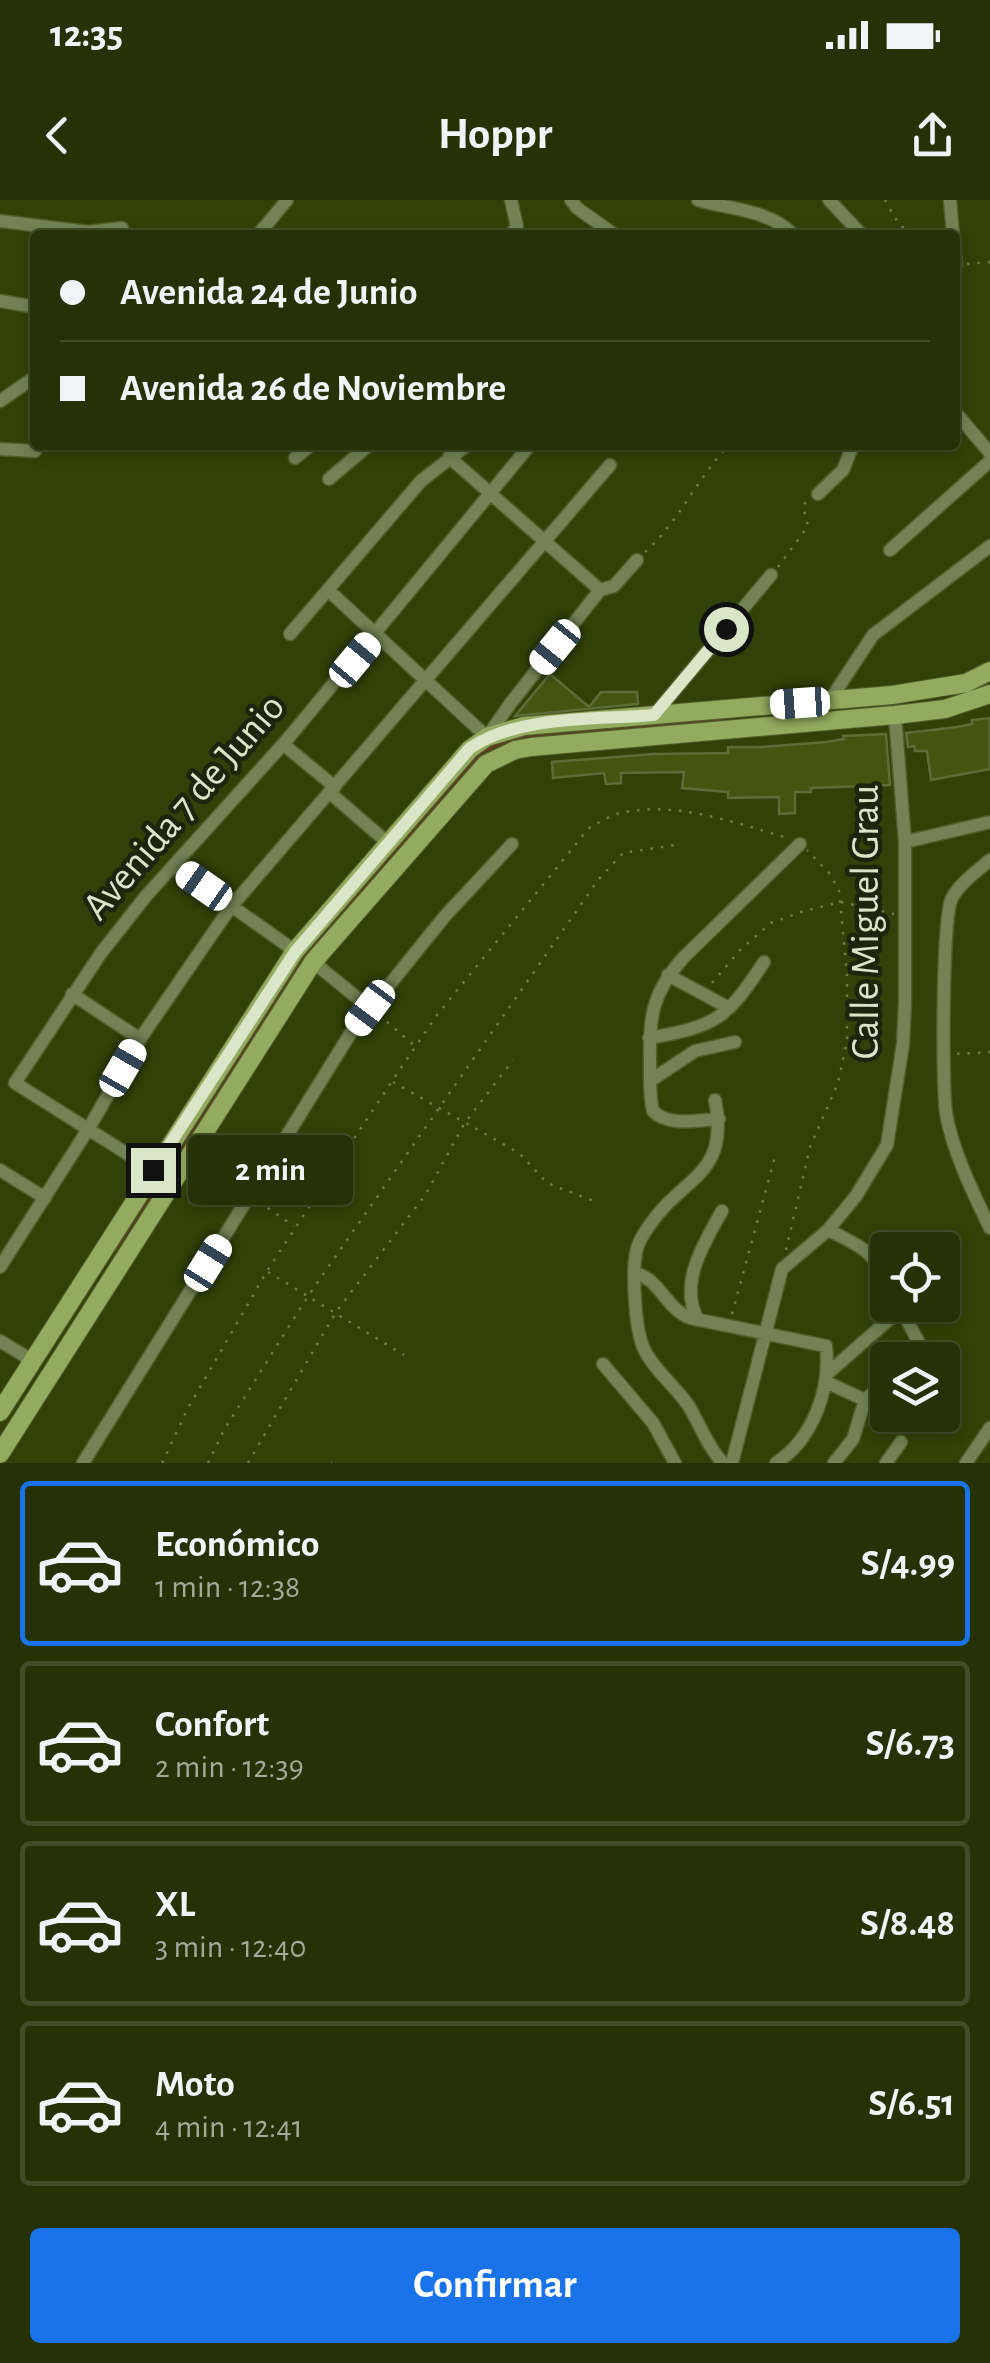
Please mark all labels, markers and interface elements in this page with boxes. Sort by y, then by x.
text: 12:35 [50,16,123,54]
icon: back [30,108,85,163]
icon: share [905,108,960,163]
text: Hoppr [438,112,552,157]
text: Avenida 24 de Junio [120,274,417,312]
text: Avenida 26 de Noviembre [120,370,506,408]
route start [704,607,749,652]
car [524,614,586,680]
car [324,627,386,693]
car [769,686,831,720]
street label: Avenida 7 de Junio [76,687,292,927]
street label: Calle Miguel Grau [846,785,886,1059]
car [171,857,237,915]
car [340,975,400,1041]
car [95,1035,151,1101]
callout: 2 min [188,1135,353,1205]
route end [131,1148,176,1193]
text: 2 min [235,1154,306,1186]
car [179,1230,237,1296]
map controls [870,1232,960,1432]
button: locate [870,1232,960,1322]
button: layers [870,1342,960,1432]
icon: car [35,1519,125,1609]
text: Económico [155,1526,319,1564]
text: S/4.99 [861,1545,955,1583]
text: 1 min · 12:38 [155,1571,300,1603]
icon: car [35,1699,125,1789]
text: Confort [155,1706,269,1744]
text: S/6.73 [865,1725,955,1763]
text: 2 min · 12:39 [155,1751,304,1783]
icon: car [35,1879,125,1969]
text: XL [155,1886,195,1924]
text: S/8.48 [860,1905,955,1943]
text: 3 min · 12:40 [155,1931,306,1963]
icon: car [35,2059,125,2149]
text: Moto [155,2066,235,2104]
text: S/6.51 [868,2085,955,2123]
text: 4 min · 12:41 [155,2111,303,2143]
button: Confirmar [30,2228,960,2343]

